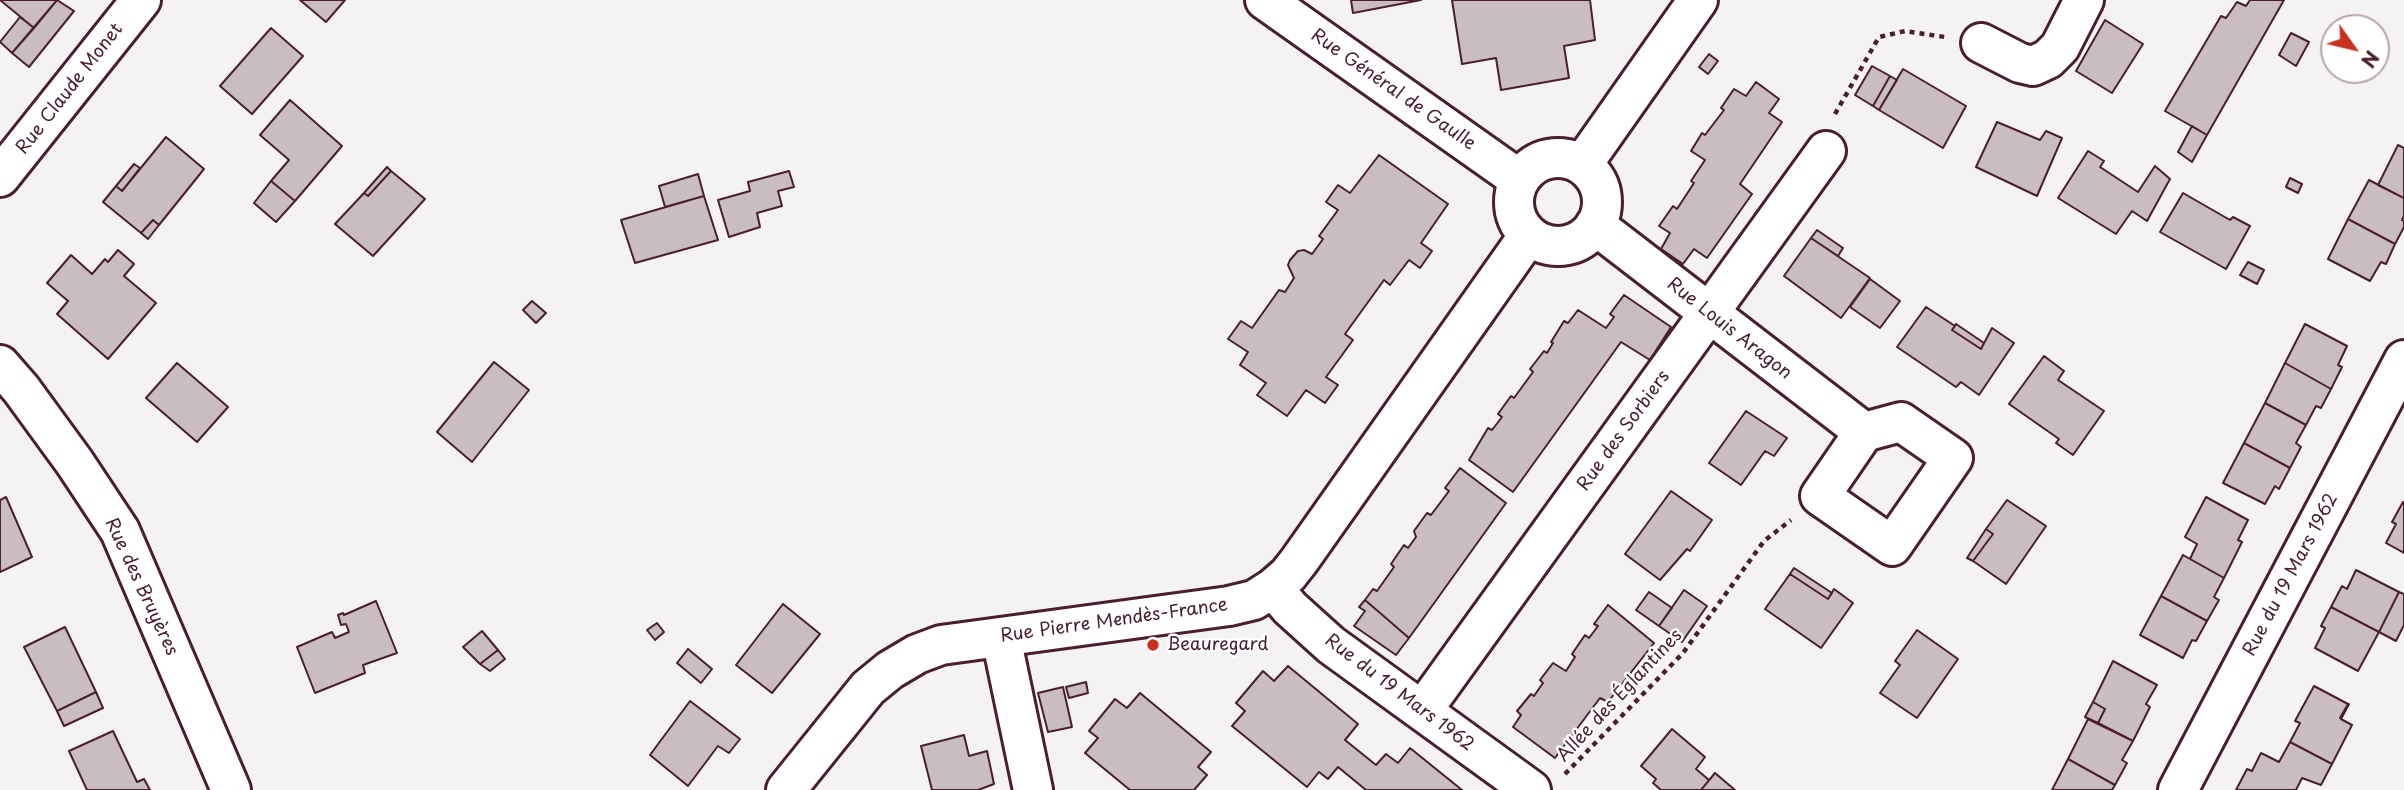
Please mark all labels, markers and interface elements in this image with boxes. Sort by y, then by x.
north arrow [2320,14,2390,84]
street label: Rue Claude Monet [12,19,128,159]
street label: Rue Général de Gaulle [1306,25,1480,155]
text: N [2355,46,2387,74]
street label: Rue Louis Aragon [1662,274,1796,384]
street label: Rue des Sorbiers [1573,367,1675,495]
street label: Rue du 19 Mars 1962 [2239,490,2343,660]
street label: Rue des Bruyères [100,515,182,659]
street label: Rue Pierre Mendès-France [999,594,1229,648]
street label: Allée des Églantines [1553,625,1687,767]
street label: Rue du 19 Mars 1962 [1320,630,1478,756]
place label: Beauregard [1167,634,1269,656]
marker: Beauregard [1145,637,1161,653]

